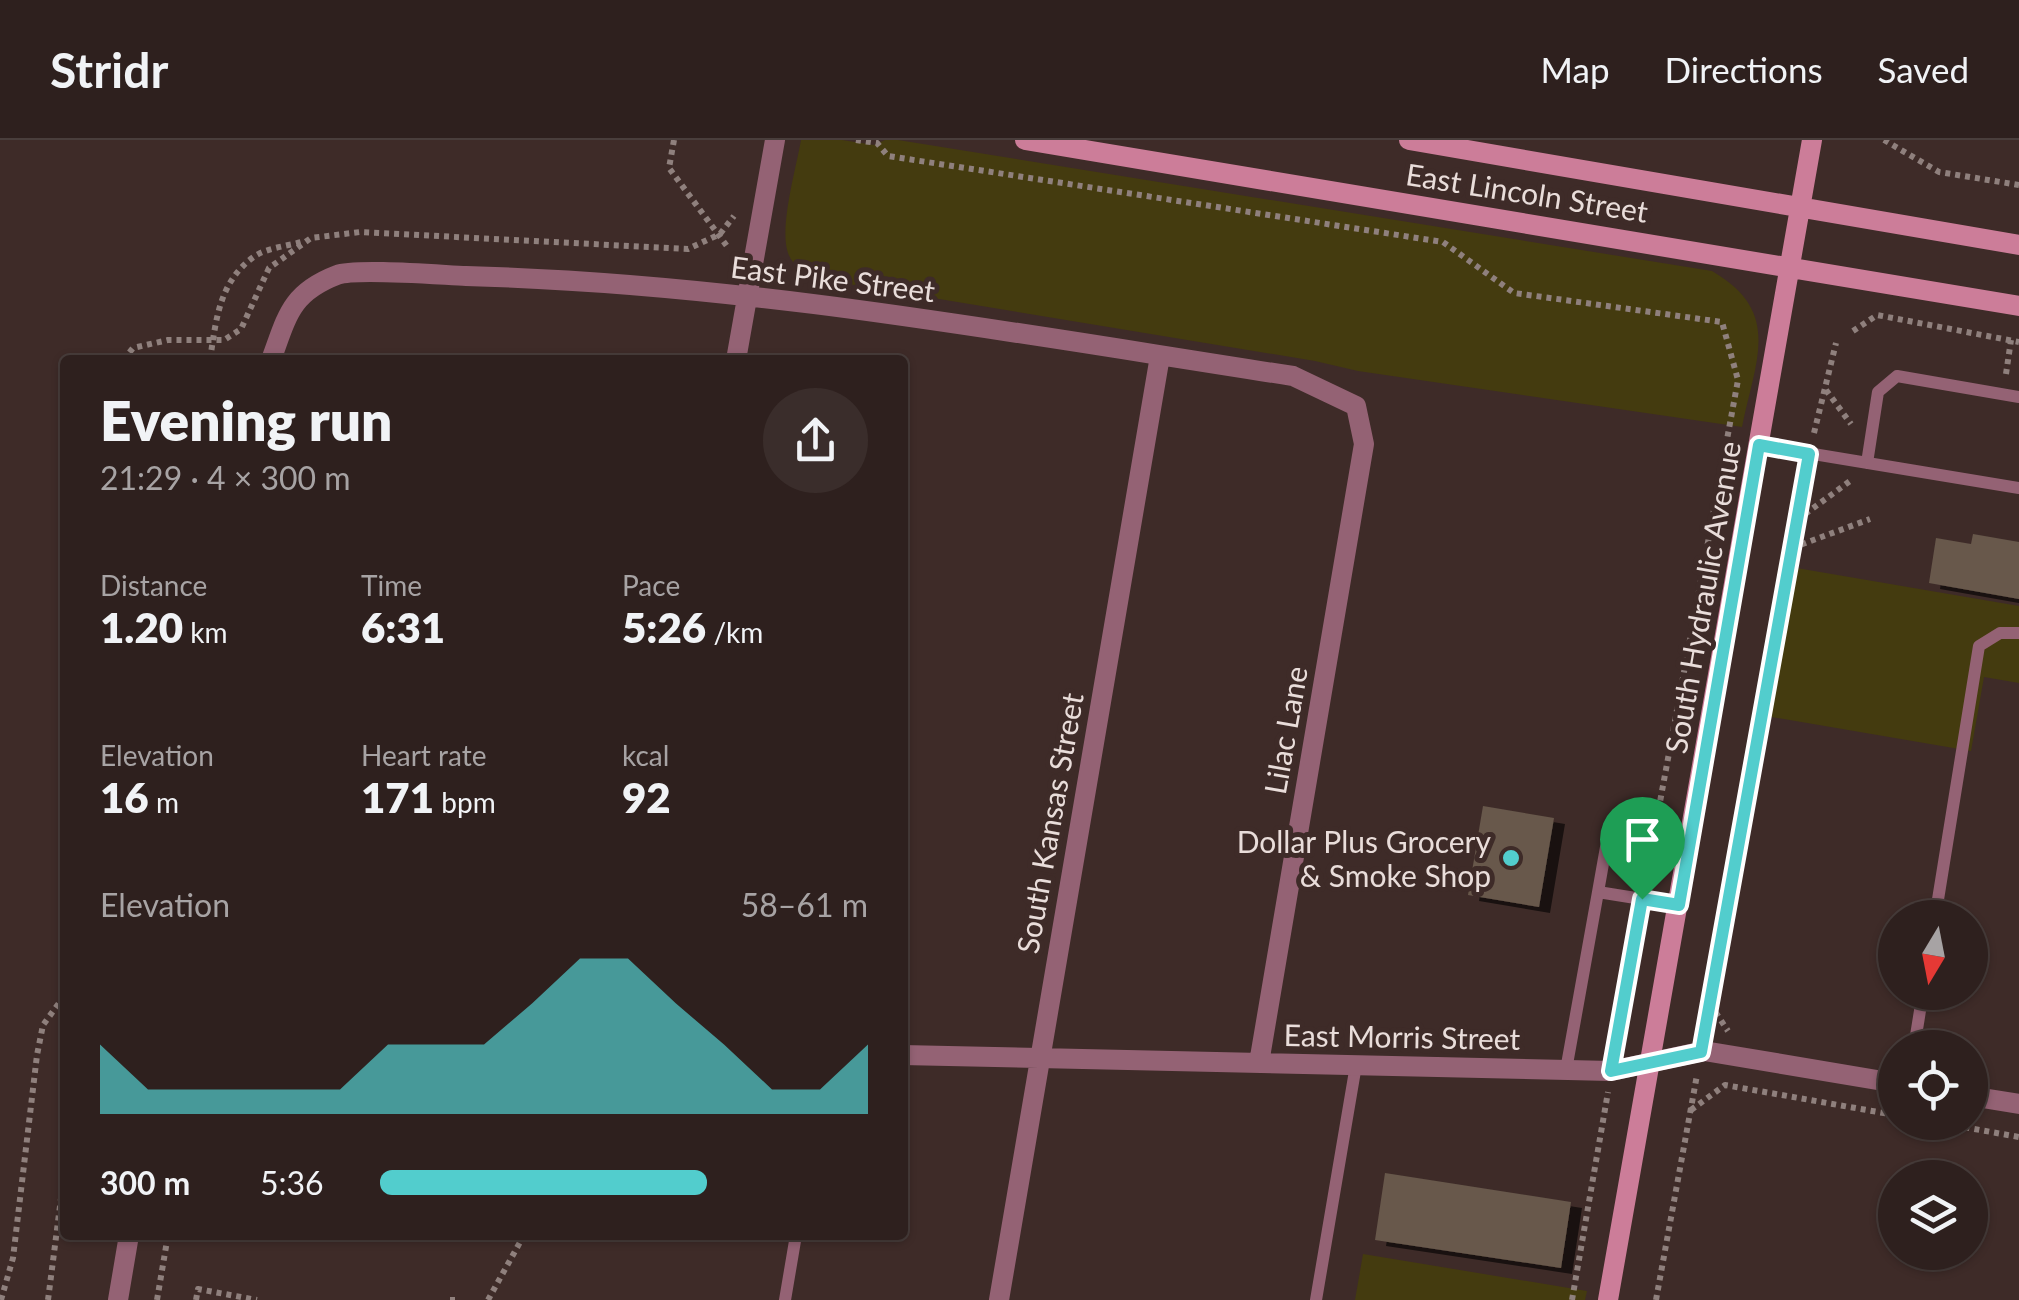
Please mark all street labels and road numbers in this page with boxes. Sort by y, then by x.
street label: East Lincoln Street [1403,155,1651,229]
street label: East Pike Street [729,248,937,308]
street label: South Hydraulic Avenue [1657,438,1747,756]
street label: Lilac Lane [1256,663,1314,797]
street label: South Kansas Street [1008,690,1090,956]
street label: East Morris Street [1283,1016,1521,1056]

